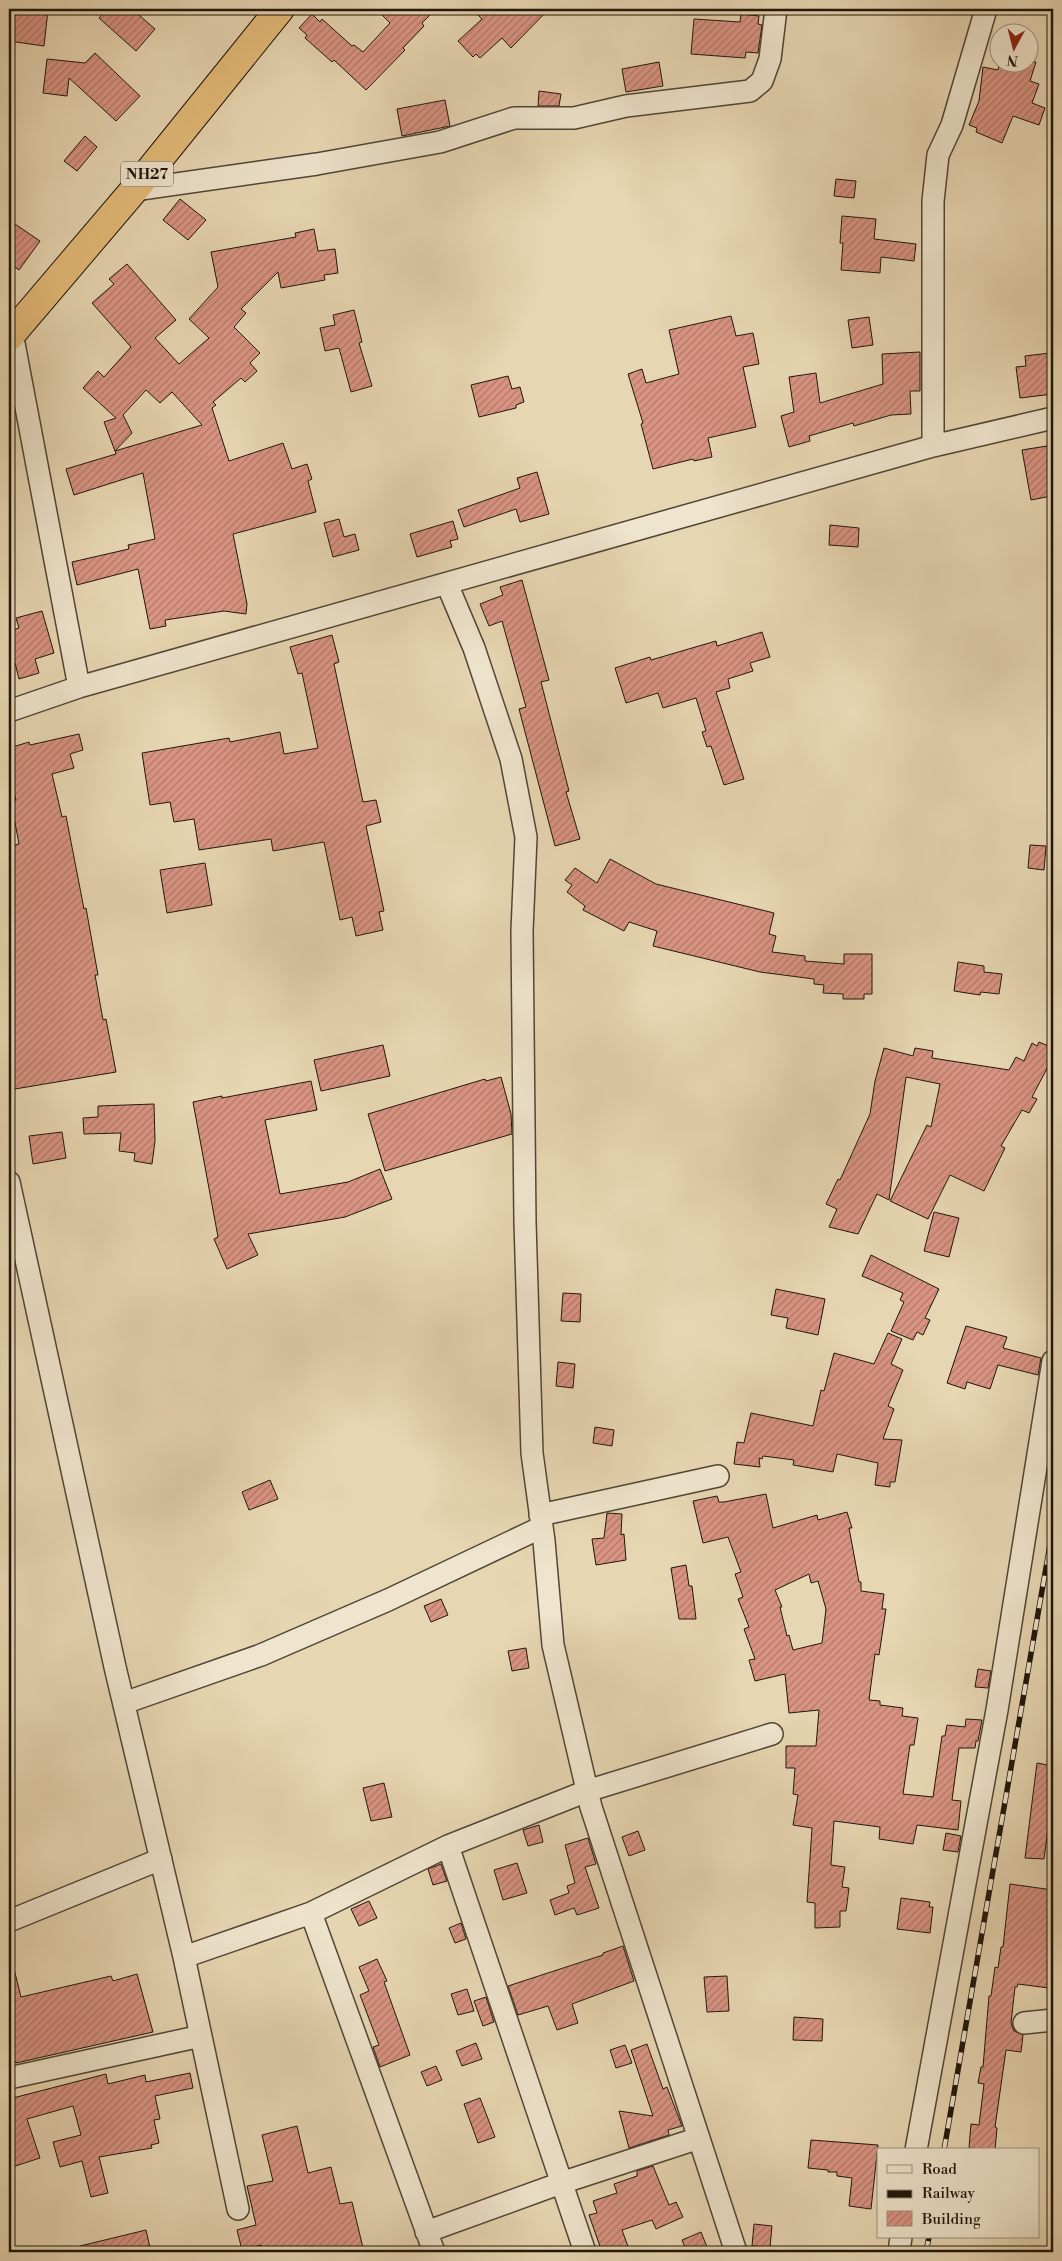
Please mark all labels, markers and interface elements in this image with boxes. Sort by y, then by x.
north arrow [990,22,1040,72]
text: N [1006,50,1019,70]
road number: NH27 [121,162,173,186]
legend [877,2148,1040,2238]
text: Road [922,2160,957,2179]
text: Railway [922,2184,976,2203]
text: Building [921,2210,981,2229]

